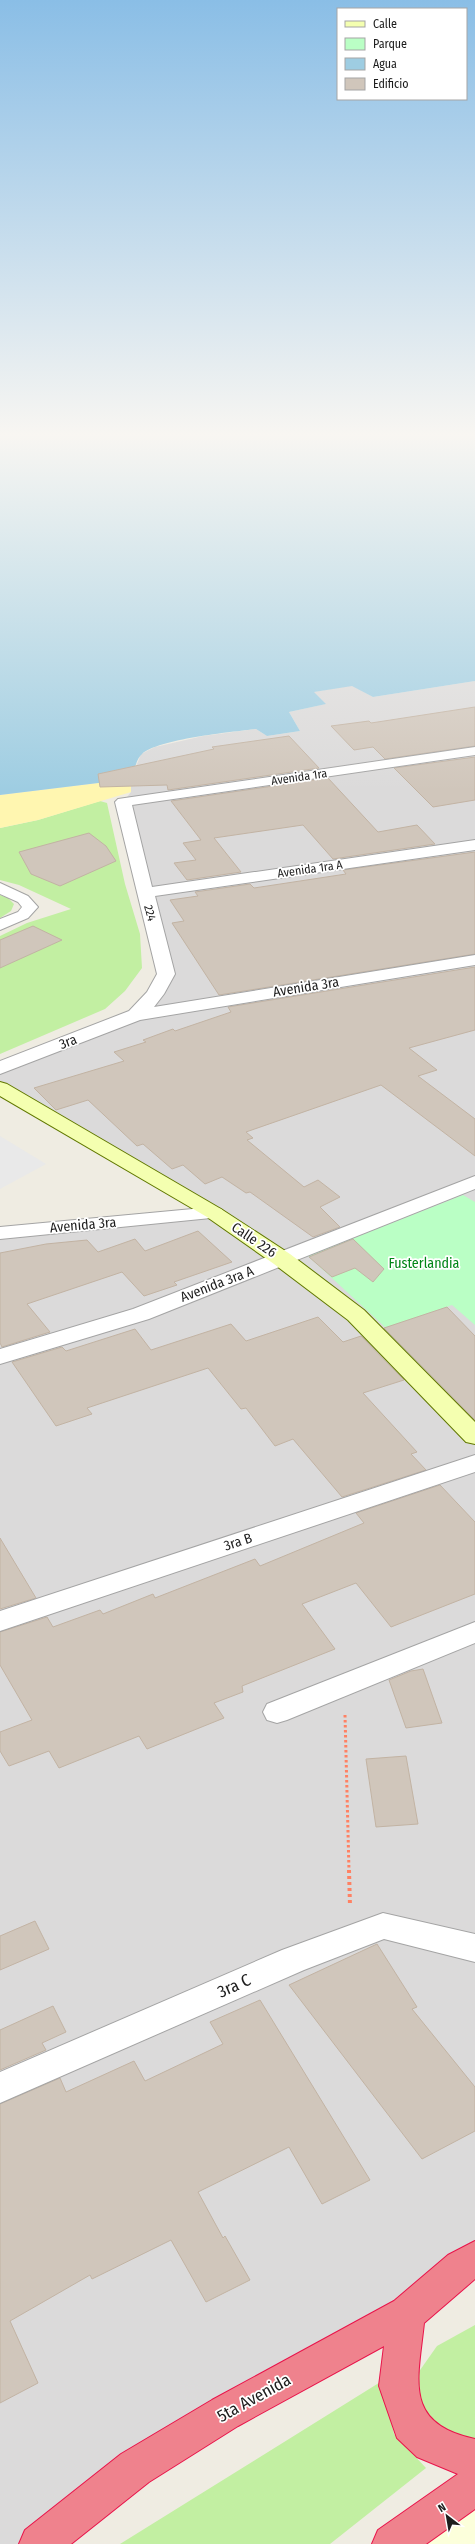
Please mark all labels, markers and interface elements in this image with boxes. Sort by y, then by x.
legend [337,8,467,100]
text: Calle [373,17,397,31]
text: Parque [373,37,407,51]
text: Agua [373,57,397,71]
text: Edificio [373,77,409,91]
street label: Avenida 1ra [270,766,328,788]
street label: Avenida 1ra A [277,857,344,880]
street label: 224 [141,903,159,923]
street label: Avenida 3ra [272,973,340,1001]
street label: 3ra [57,1031,79,1053]
street label: Avenida 3ra [49,1214,117,1236]
street label: Calle 226 [228,1219,280,1261]
park label: Fusterlandia [389,1255,460,1272]
street label: Avenida 3ra A [178,1262,257,1306]
street label: 3ra B [222,1529,255,1554]
street label: 3ra C [214,1969,254,2003]
street label: 5ta Avenida [213,2369,295,2427]
north arrow [427,2496,467,2536]
text: N [436,2501,448,2515]

